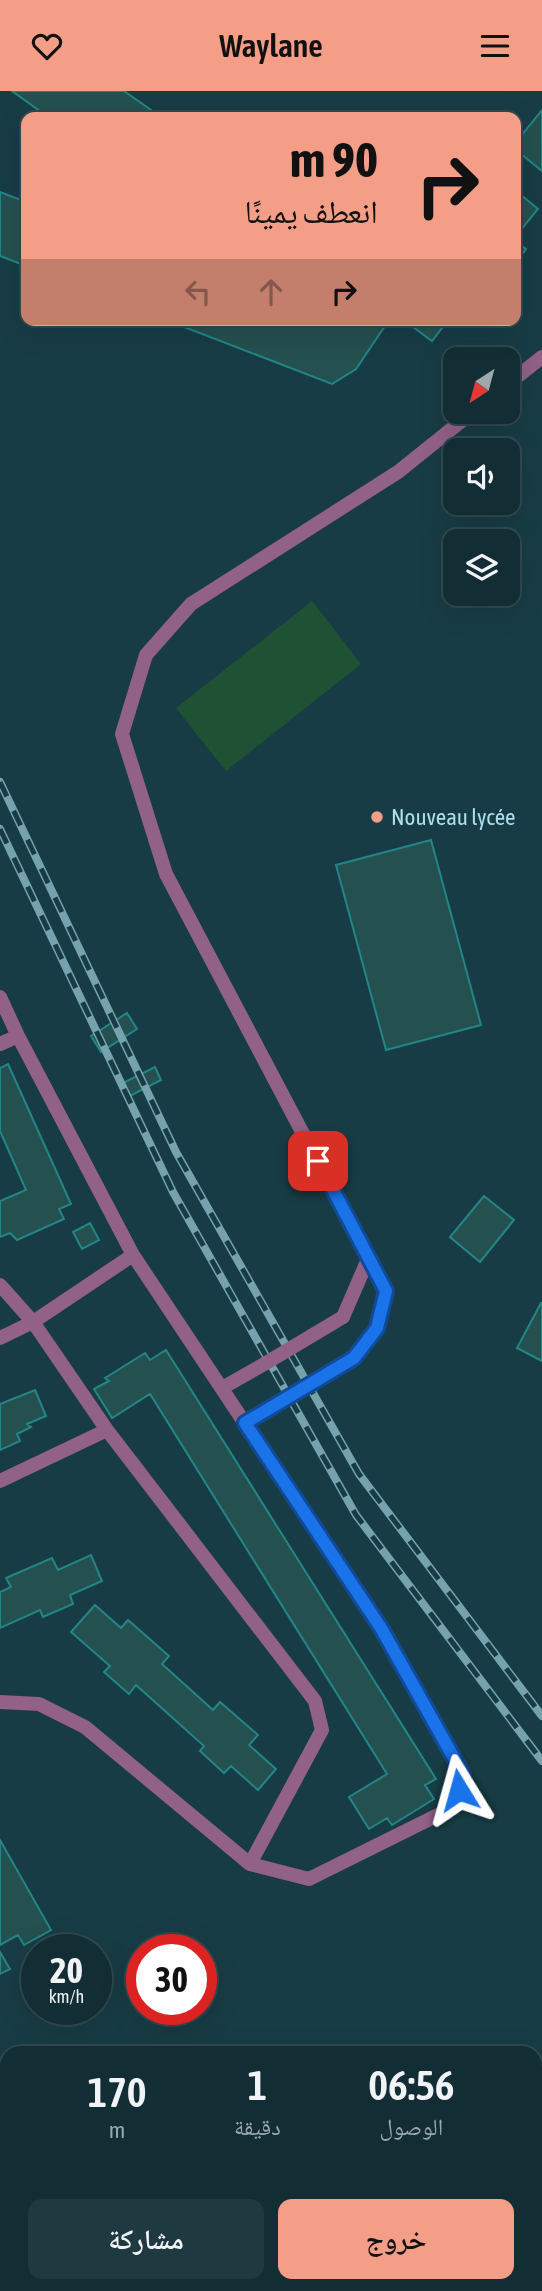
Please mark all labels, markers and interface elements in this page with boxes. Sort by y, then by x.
icon: heart [28,27,66,65]
text: Waylane [219,27,323,64]
icon: menu [476,27,514,65]
text: 90 m [290,131,378,187]
icon: right [402,140,493,231]
text: انعطف يمينًا [245,193,378,230]
icon: left [179,273,217,311]
icon: ahead [252,273,290,311]
icon: right [325,273,363,311]
north arrow [443,347,520,423]
map controls [443,347,520,606]
button: sound [443,438,520,515]
button: layers [443,529,520,606]
place label: Nouveau lycée [391,804,516,830]
marker: Nouveau lycée [369,809,385,825]
pin [288,1131,348,1191]
icon: arrive [299,1142,337,1180]
position arrow [422,1753,496,1827]
speed limit sign: 30 [126,1934,217,2025]
text: 20 [50,1950,83,1990]
text: km/h [49,1986,84,2007]
text: 1 [248,2061,267,2109]
text: 06:56 [368,2061,455,2109]
text: 170 [87,2068,147,2116]
text: دقيقة [234,2114,281,2140]
text: الوصول [380,2114,443,2140]
text: m [109,2117,125,2143]
button: مشاركة [28,2199,264,2279]
button: خروج [278,2199,514,2279]

